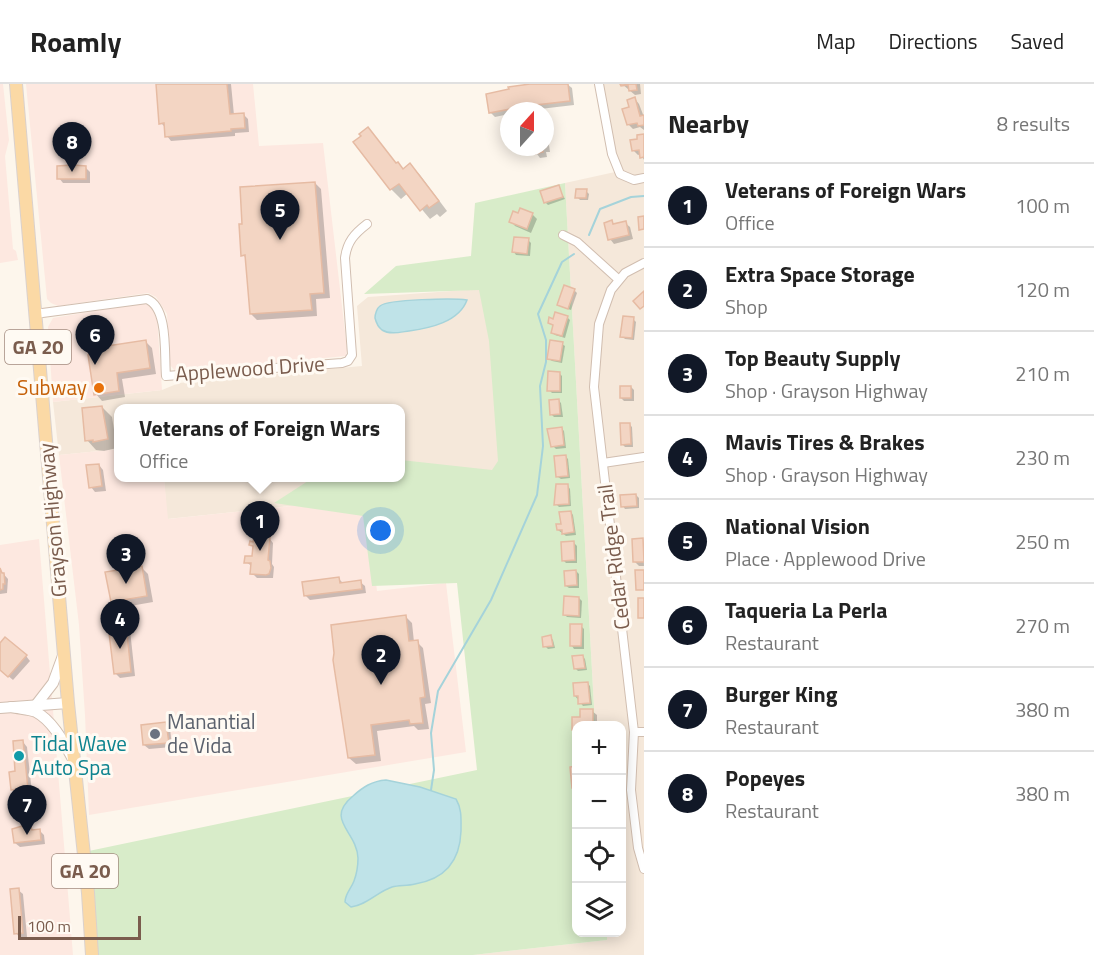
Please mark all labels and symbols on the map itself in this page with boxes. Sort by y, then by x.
north arrow [500,102,554,156]
pin: 8 [52,122,92,172]
pin: 5 [260,190,300,240]
pin: 6 [76,316,115,365]
road number: GA 20 [5,330,71,364]
street label: Applewood Drive [174,347,326,389]
place label: Subway [17,371,87,403]
marker: Subway [92,381,106,395]
street label: Grayson Highway [29,442,75,598]
street label: Cedar Ridge Trail [588,482,638,632]
pin: 1 [240,502,280,551]
your location [366,516,395,545]
pin: 3 [106,534,146,584]
pin: 4 [100,600,140,649]
pin: 2 [362,636,400,685]
place label: Manantial de Vida [167,705,256,761]
place label: Tidal Wave Auto Spa [31,727,127,783]
marker: Manantial de Vida [148,727,162,741]
marker: Tidal Wave Auto Spa [12,749,26,763]
pin: 7 [8,786,46,835]
road number: GA 20 [52,854,118,888]
scale bar [18,913,141,940]

